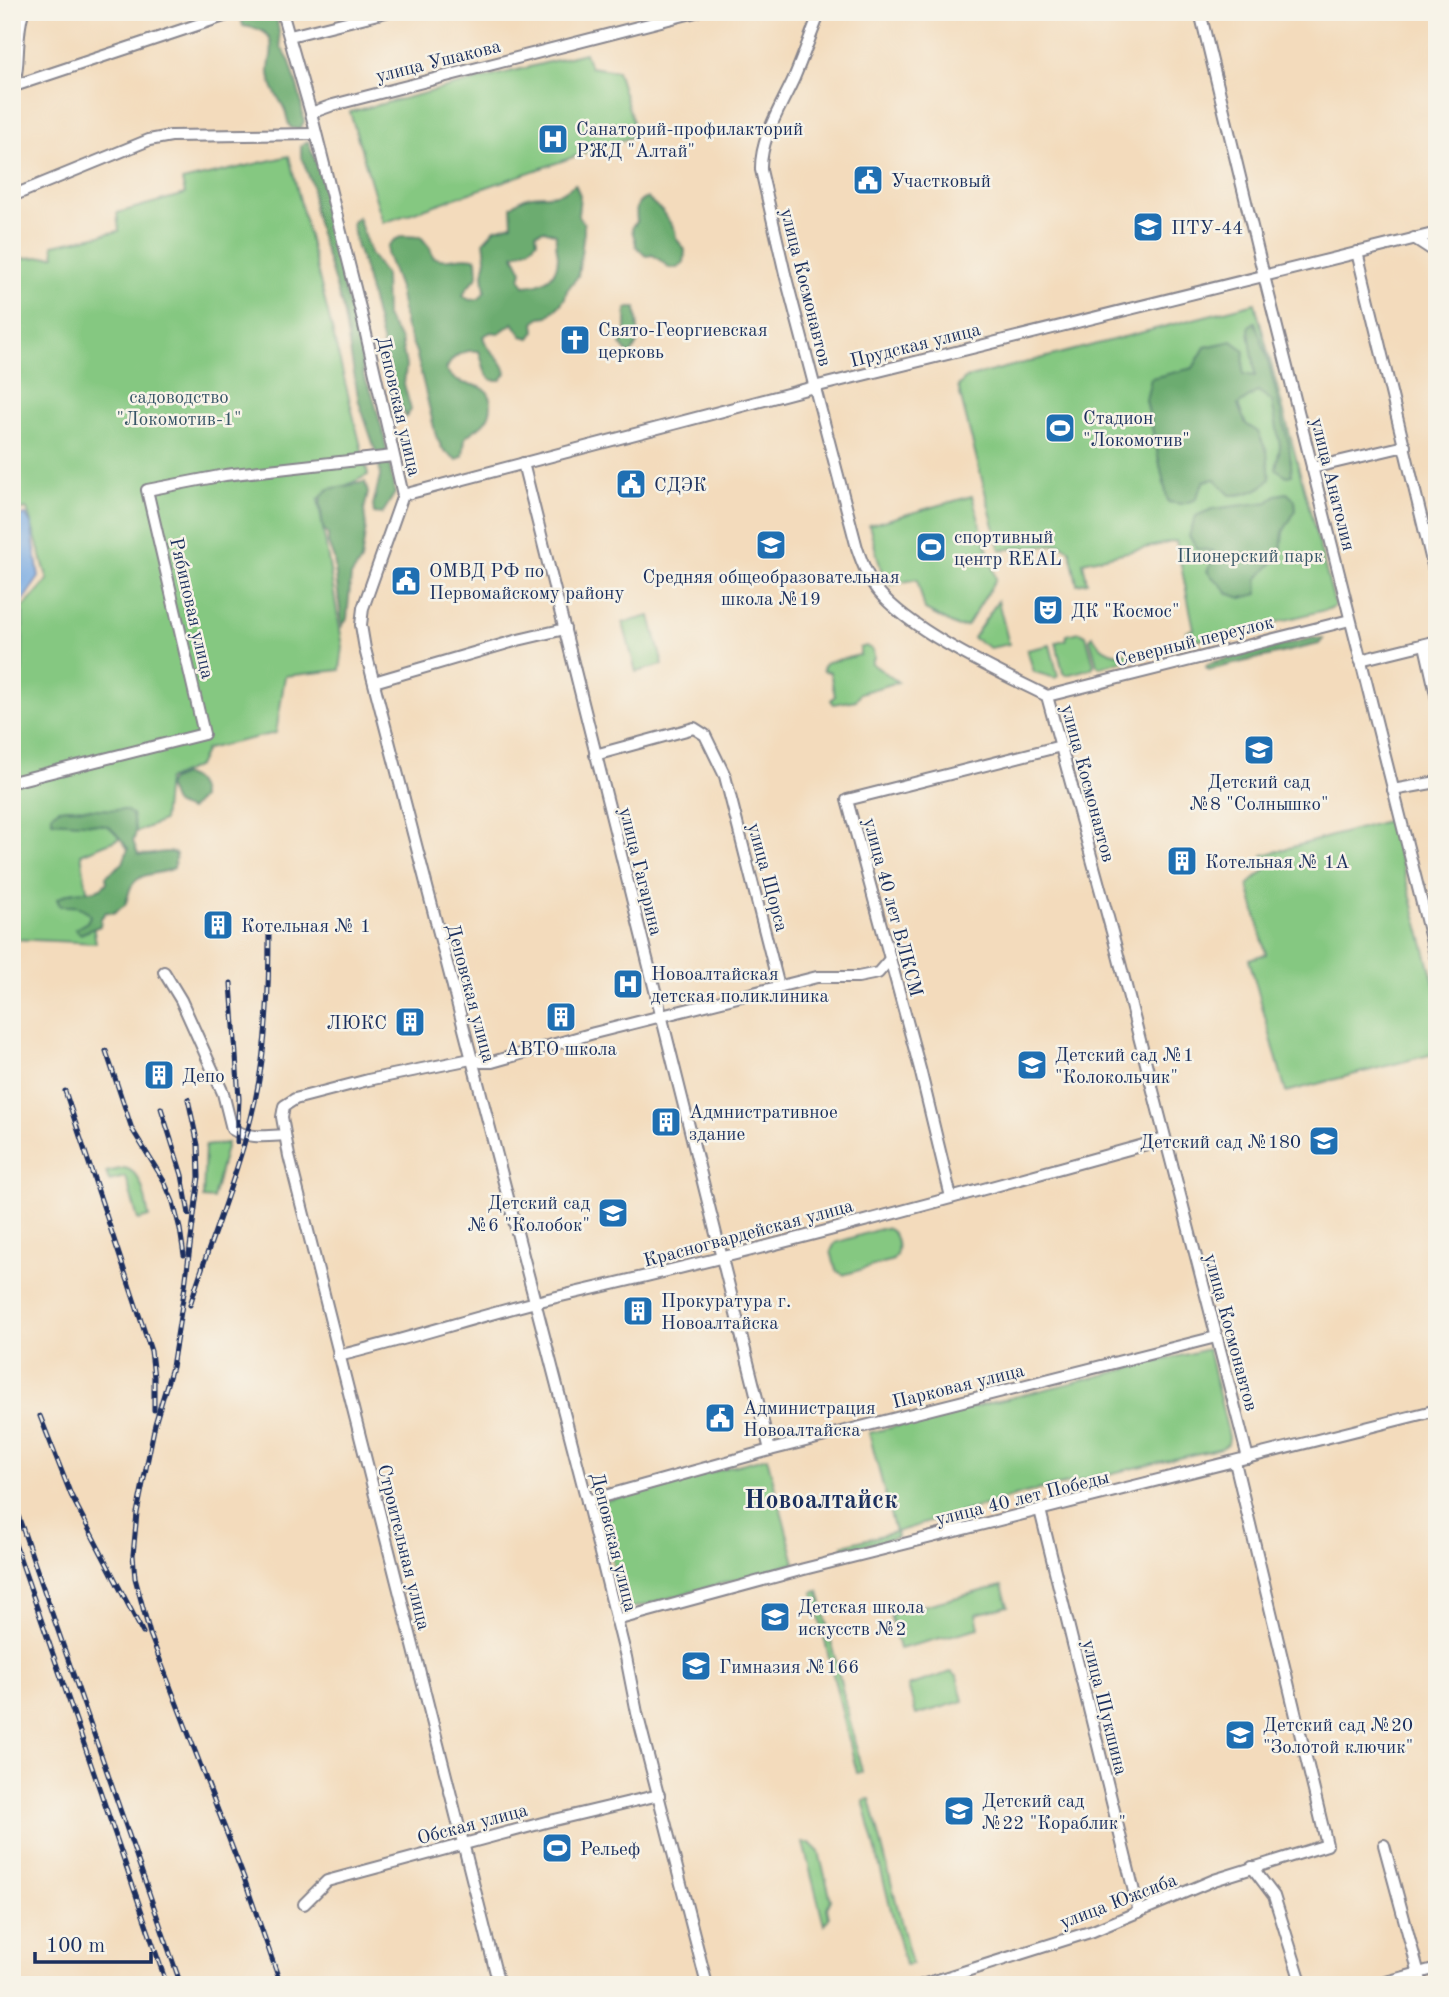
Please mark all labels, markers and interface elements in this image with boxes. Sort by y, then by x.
street label: улица Ушакова [374,38,504,87]
place label: Санаторий-профилакторий РЖД "Алтай" [576,121,803,162]
hospital icon: Санаторий-профилакторий РЖД "Алтай" [536,122,570,156]
public building icon: Участковый [851,163,885,197]
place label: Участковый [891,173,991,192]
street label: улица Космонавтов [776,207,833,369]
school or university icon: ПТУ-44 [1131,210,1165,244]
place label: ПТУ-44 [1171,220,1243,239]
street label: Прудская улица [848,321,983,372]
place label: Свято-Георгиевская церковь [598,322,768,363]
church icon: Свято-Георгиевская церковь [558,323,592,357]
street label: Деповская улица [372,335,423,479]
park label: садоводство "Локомотив-1" [117,389,241,430]
place label: Стадион "Локомотив" [1083,410,1190,451]
sports icon: Стадион "Локомотив" [1043,411,1077,445]
street label: улица Анатолия [1306,416,1357,553]
public building icon: СДЭК [614,467,648,501]
place label: СДЭК [654,477,707,496]
school or university icon: Средняя общеобразовательная школа №19 [754,528,788,562]
place label: спортивный центр REAL [954,529,1062,570]
sports icon: спортивный центр REAL [914,530,948,564]
street label: Рябиновая улица [165,536,216,682]
park label: Пионерский парк [1177,548,1324,567]
place label: ОМВД РФ по Первомайскому району [429,563,625,604]
public building icon: ОМВД РФ по Первомайскому району [389,564,423,598]
place label: Средняя общеобразовательная школа №19 [642,569,900,610]
theatre icon: ДК "Космос" [1031,593,1065,627]
place label: ДК "Космос" [1071,603,1179,622]
street label: Северный переулок [1113,613,1276,671]
street label: улица Космонавтов [1056,703,1117,864]
school or university icon: Детский сад №8 "Солнышко" [1242,733,1276,767]
place label: Детский сад №8 "Солнышко" [1190,774,1328,815]
street label: улица Гагарина [614,805,665,938]
street label: улица 40 лет ВЛКСМ [859,816,925,999]
street label: улица Щорса [743,821,790,935]
building icon: Котельная № 1А [1165,844,1199,878]
place label: Котельная № 1А [1205,854,1350,873]
building icon: Котельная № 1 [201,908,235,942]
place label: Котельная № 1 [241,918,371,937]
street label: Деповская улица [442,922,497,1066]
place label: Новоалтайская детская поликлиника [651,966,830,1007]
hospital icon: Новоалтайская детская поликлиника [611,967,645,1001]
building icon: АВТО школа [544,1000,578,1034]
building icon: ЛЮКС [393,1005,427,1039]
place label: ЛЮКС [327,1015,387,1034]
place label: АВТО школа [505,1041,617,1060]
place label: Детский сад №1 "Колокольчик" [1055,1047,1194,1088]
school or university icon: Детский сад №1 "Колокольчик" [1015,1048,1049,1082]
building icon: Депо [142,1058,176,1092]
place label: Депо [182,1068,225,1087]
place label: Адмнистративное здание [689,1104,838,1145]
building icon: Адмнистративное здание [649,1105,683,1139]
school or university icon: Детский сад №180 [1307,1124,1341,1158]
place label: Детский сад №180 [1140,1134,1301,1153]
place label: Детский сад №6 "Колобок" [468,1195,591,1236]
school or university icon: Детский сад №6 "Колобок" [596,1196,630,1230]
street label: Красногвардейская улица [642,1197,856,1272]
street label: улица Космонавтов [1199,1252,1260,1413]
place label: Прокуратура г. Новоалтайска [661,1293,791,1334]
building icon: Прокуратура г. Новоалтайска [621,1294,655,1328]
street label: Парковая улица [891,1362,1027,1413]
place label: Администрация Новоалтайска [743,1400,876,1441]
public building icon: Администрация Новоалтайска [703,1401,737,1435]
street label: Строительная улица [373,1463,432,1633]
street label: улица 40 лет Победы [934,1469,1111,1530]
street label: Деповская улица [586,1471,639,1615]
district label: Новоалтайск [744,1488,898,1514]
place label: Детская школа искусств №2 [798,1599,925,1640]
school or university icon: Детская школа искусств №2 [758,1600,792,1634]
street label: улица Шукшина [1078,1638,1130,1778]
school or university icon: Гимназия №166 [679,1649,713,1683]
place label: Гимназия №166 [719,1659,859,1678]
place label: Детский сад №20 "Золотой ключик" [1263,1717,1413,1758]
school or university icon: Детский сад №20 "Золотой ключик" [1223,1718,1257,1752]
place label: Детский сад №22 "Кораблик" [982,1793,1126,1834]
school or university icon: Детский сад №22 "Кораблик" [942,1794,976,1828]
street label: Обская улица [415,1801,531,1849]
sports icon: Рельеф [540,1831,574,1865]
place label: Рельеф [580,1841,640,1860]
street label: улица Южсиба [1058,1871,1181,1933]
scale bar [35,1920,150,1964]
text: 100 m [46,1936,105,1957]

